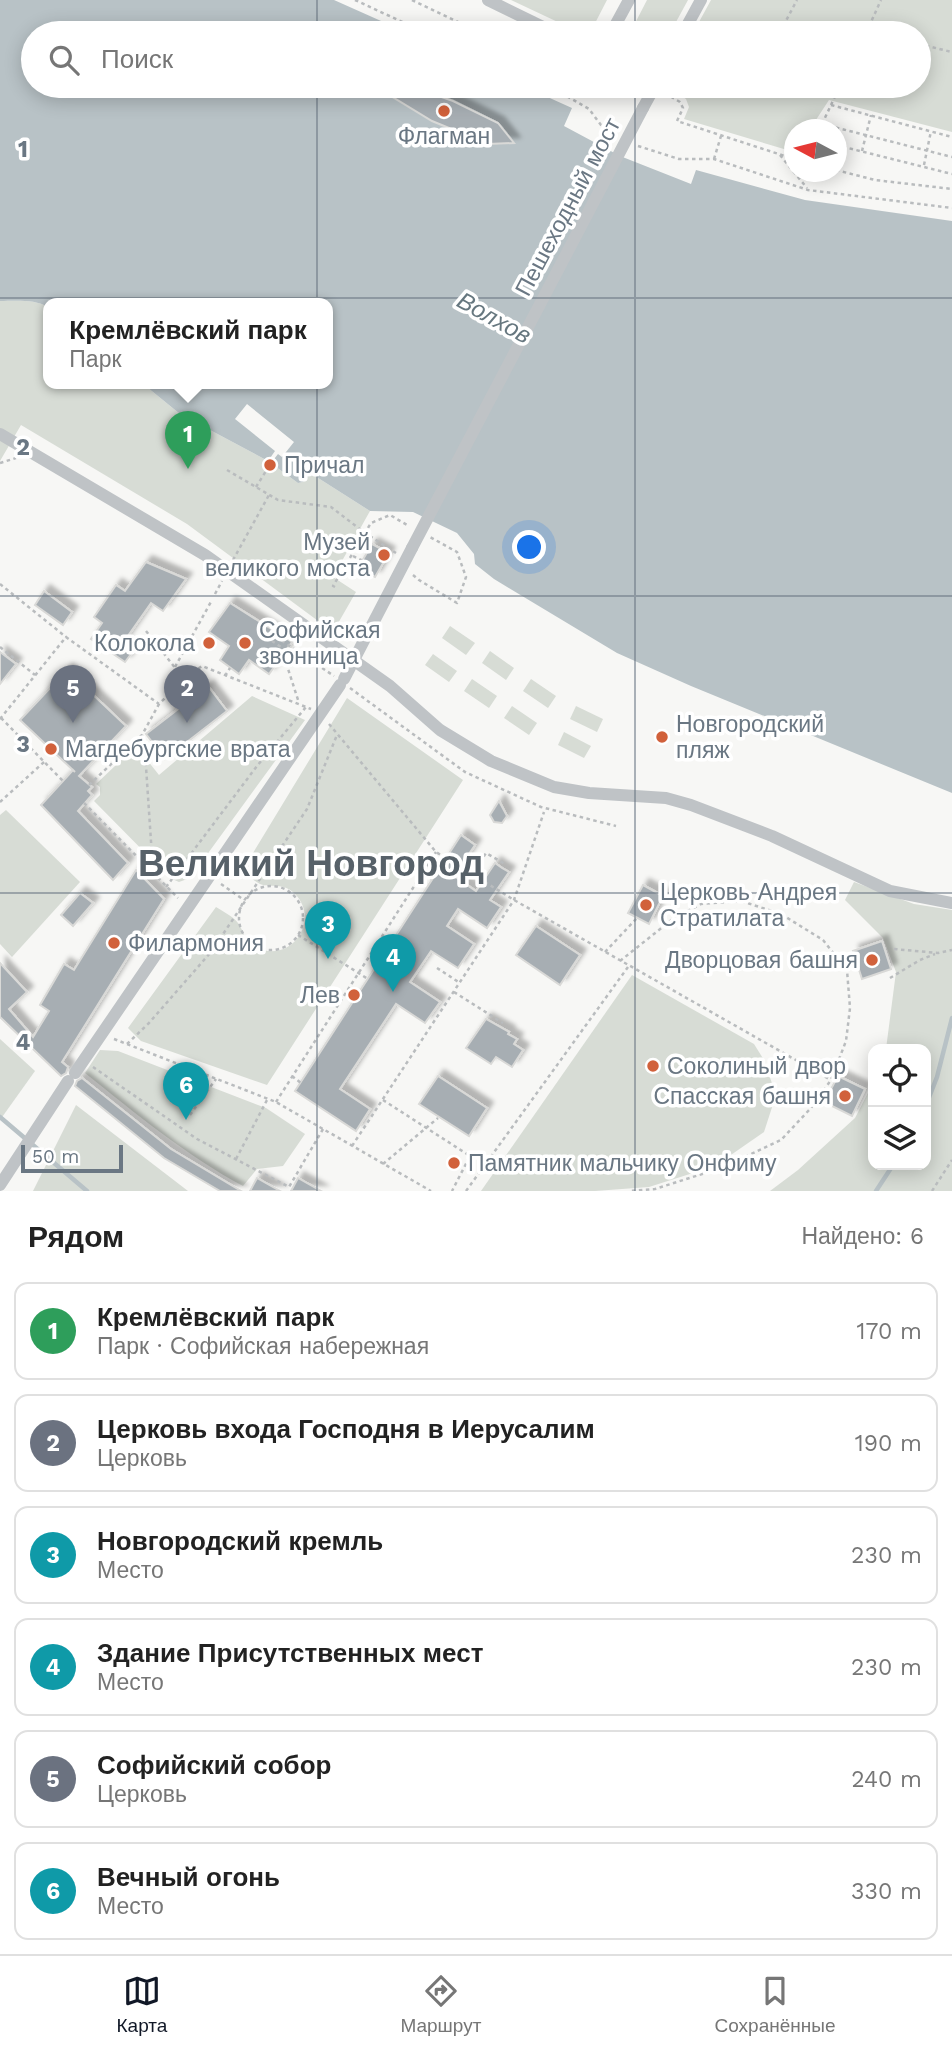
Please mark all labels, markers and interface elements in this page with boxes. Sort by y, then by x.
search box [21,21,931,98]
icon: search [45,41,83,79]
text: Поиск [101,44,173,74]
marker: Флагман [436,103,452,119]
street label: Пешеходный мост [510,113,627,301]
north arrow [784,119,847,182]
place label: Флагман [398,123,490,150]
text: 1 [18,136,28,163]
water label: Волхов [452,286,536,350]
popup [43,298,333,389]
text: Кремлёвский парк [69,315,307,345]
text: Парк [69,346,122,373]
pin: 1 [165,411,211,469]
text: 2 [16,434,30,461]
place label: Причал [284,452,364,479]
marker: Причал [262,457,278,473]
place label: Музей великого моста [205,529,370,582]
your location [512,530,546,564]
marker: Музей великого моста [376,547,392,563]
place label: Софийская звонница [259,617,380,670]
place label: Колокола [94,630,195,657]
marker: Колокола [201,635,217,651]
marker: Софийская звонница [237,635,253,651]
pin: 5 [50,665,96,723]
pin: 2 [164,665,210,723]
place label: Новгородский пляж [676,711,824,764]
marker: Новгородский пляж [654,729,670,745]
text: 3 [16,731,30,758]
place label: Магдебургские врата [65,736,291,763]
marker: Магдебургские врата [43,741,59,757]
district label: Великий Новгород [138,842,484,885]
place label: Церковь Андрея Стратилата [660,879,837,932]
marker: Церковь Андрея Стратилата [638,897,654,913]
pin: 3 [305,901,351,959]
place label: Филармония [128,930,264,957]
pin: 4 [370,934,416,992]
marker: Филармония [106,935,122,951]
place label: Дворцовая башня [665,947,858,974]
marker: Дворцовая башня [864,952,880,968]
place label: Лев [300,982,340,1009]
marker: Лев [346,987,362,1003]
text: 4 [16,1029,31,1056]
map controls [868,1044,931,1170]
button: locate [868,1044,931,1107]
place label: Соколиный двор [667,1053,846,1080]
marker: Соколиный двор [645,1058,661,1074]
pin: 6 [163,1062,209,1120]
place label: Спасская башня [653,1083,831,1110]
marker: Спасская башня [837,1088,853,1104]
button: layers [868,1107,931,1170]
scale bar [21,1142,122,1174]
text: 50 m [32,1145,79,1168]
place label: Памятник мальчику Онфиму [468,1150,777,1177]
marker: Памятник мальчику Онфиму [446,1155,462,1171]
text: Рядом [28,1219,124,1254]
text: Найдено: 6 [801,1223,924,1250]
text: Кремлёвский парк [97,1302,334,1332]
text: 1 [48,1318,58,1345]
text: 170 m [857,1318,922,1345]
text: Парк · Софийская набережная [97,1333,429,1360]
text: Церковь входа Господня в Иерусалим [97,1414,595,1444]
text: 2 [46,1430,60,1457]
text: 190 m [855,1430,922,1457]
text: Церковь [97,1445,187,1472]
text: Новгородский кремль [97,1526,383,1556]
text: 3 [46,1542,60,1569]
text: 230 m [851,1542,922,1569]
text: Место [97,1557,164,1584]
text: Здание Присутственных мест [97,1638,483,1668]
text: 4 [46,1654,60,1681]
text: 230 m [851,1654,922,1681]
text: Место [97,1669,164,1696]
text: Софийский собор [97,1750,331,1780]
text: 5 [46,1766,60,1793]
text: 240 m [851,1766,922,1793]
text: Церковь [97,1781,187,1808]
text: Вечный огонь [97,1862,280,1892]
text: 6 [46,1878,60,1905]
text: 330 m [851,1878,922,1905]
text: Место [97,1893,164,1920]
tab: Карта [117,1972,167,2037]
tab: Маршрут [400,1972,481,2037]
tab: Сохранённые [714,1972,835,2037]

